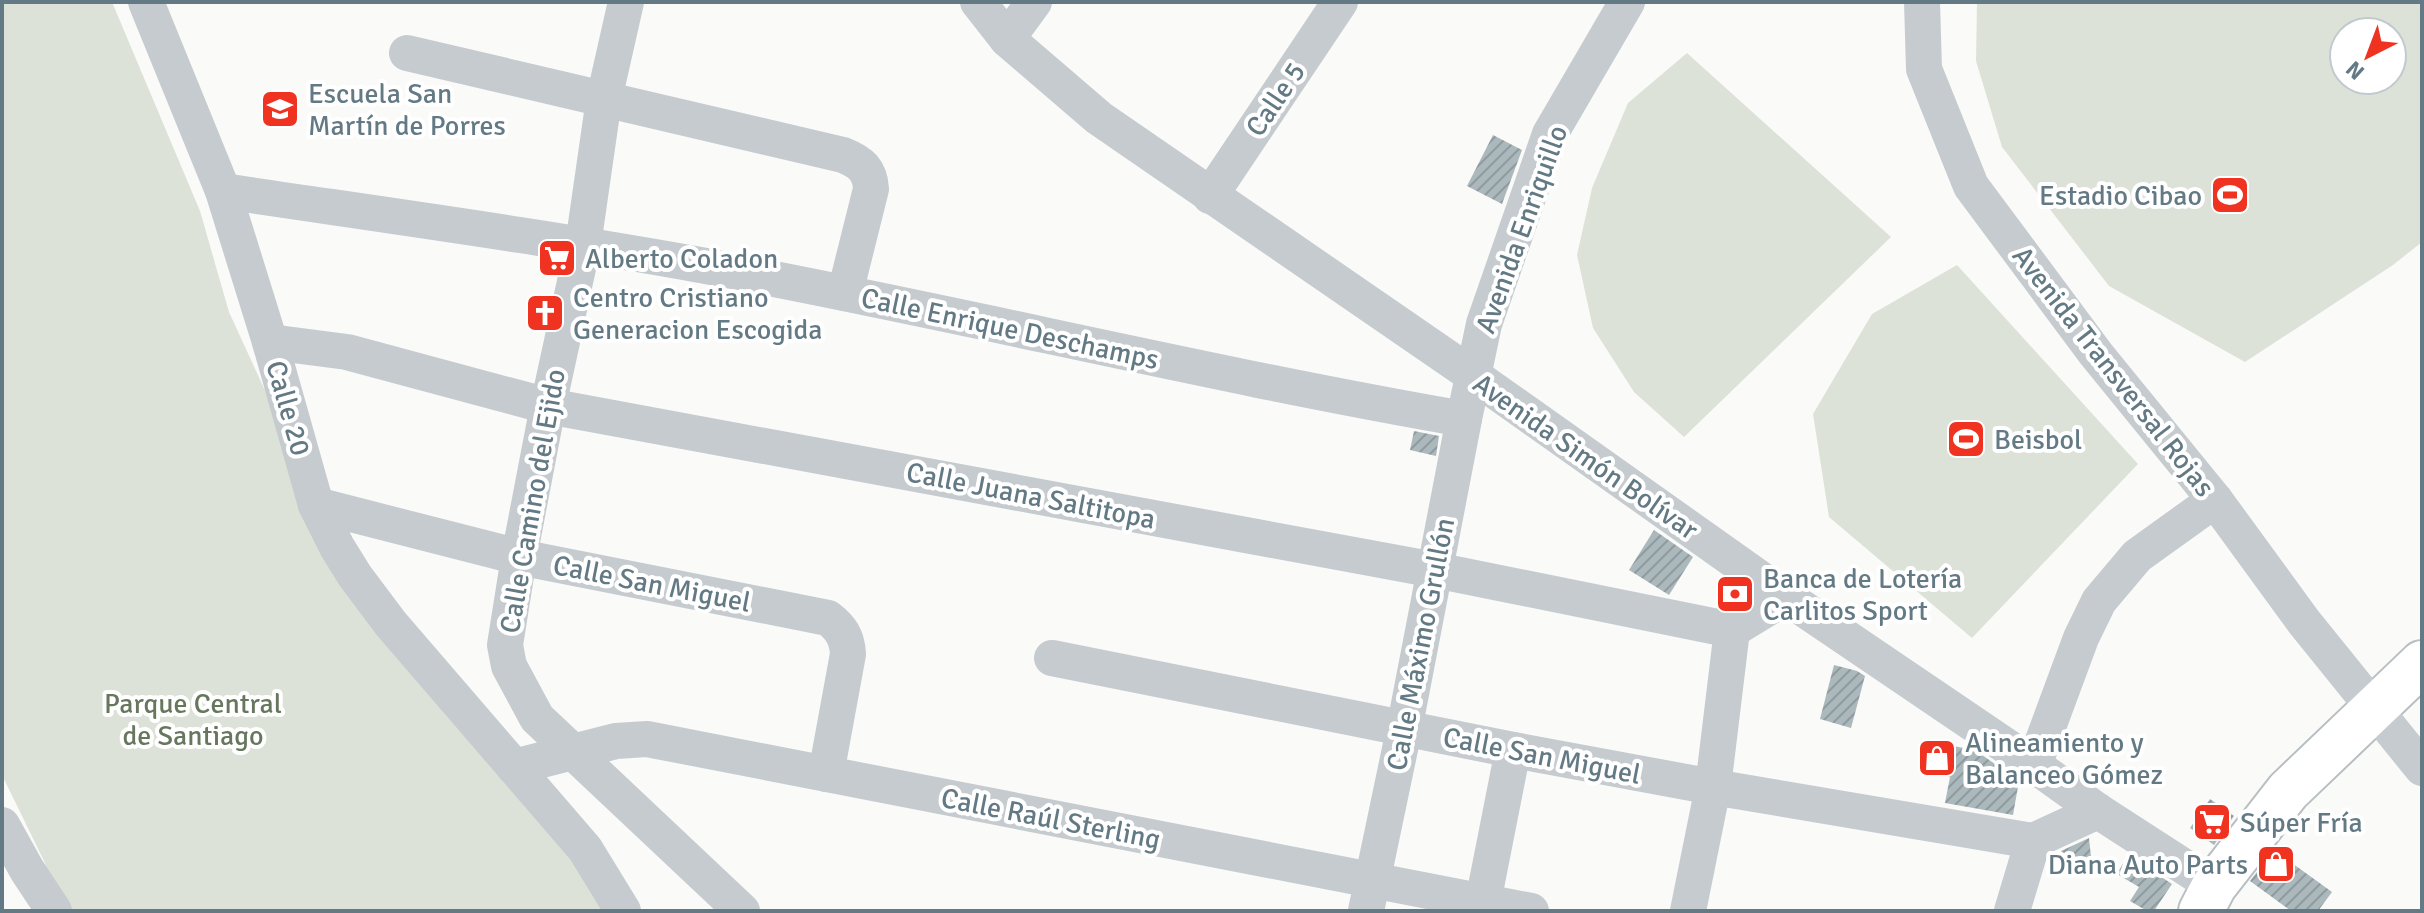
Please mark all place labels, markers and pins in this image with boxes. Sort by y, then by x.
place label: Escuela San Martín de Porres [308,77,506,143]
school or university icon: Escuela San Martín de Porres [259,88,301,130]
sports icon: Estadio Cibao [2209,174,2251,216]
place label: Estadio Cibao [2039,179,2202,213]
supermarket icon: Alberto Coladon [536,237,578,279]
place label: Alberto Coladon [585,242,778,276]
place label: Centro Cristiano Generacion Escogida [573,281,823,347]
church icon: Centro Cristiano Generacion Escogida [524,292,566,334]
sports icon: Beisbol [1945,418,1987,460]
place label: Beisbol [1994,423,2082,457]
place label: Banca de Lotería Carlitos Sport [1763,562,1962,628]
bank icon: Banca de Lotería Carlitos Sport [1714,573,1756,615]
place label: Alineamiento y Balanceo Gómez [1965,726,2163,792]
shop icon: Alineamiento y Balanceo Gómez [1916,737,1958,779]
supermarket icon: Súper Fría [2191,801,2233,843]
place label: Súper Fría [2240,806,2363,840]
shop icon: Diana Auto Parts [2255,843,2297,885]
place label: Diana Auto Parts [2048,848,2248,882]

